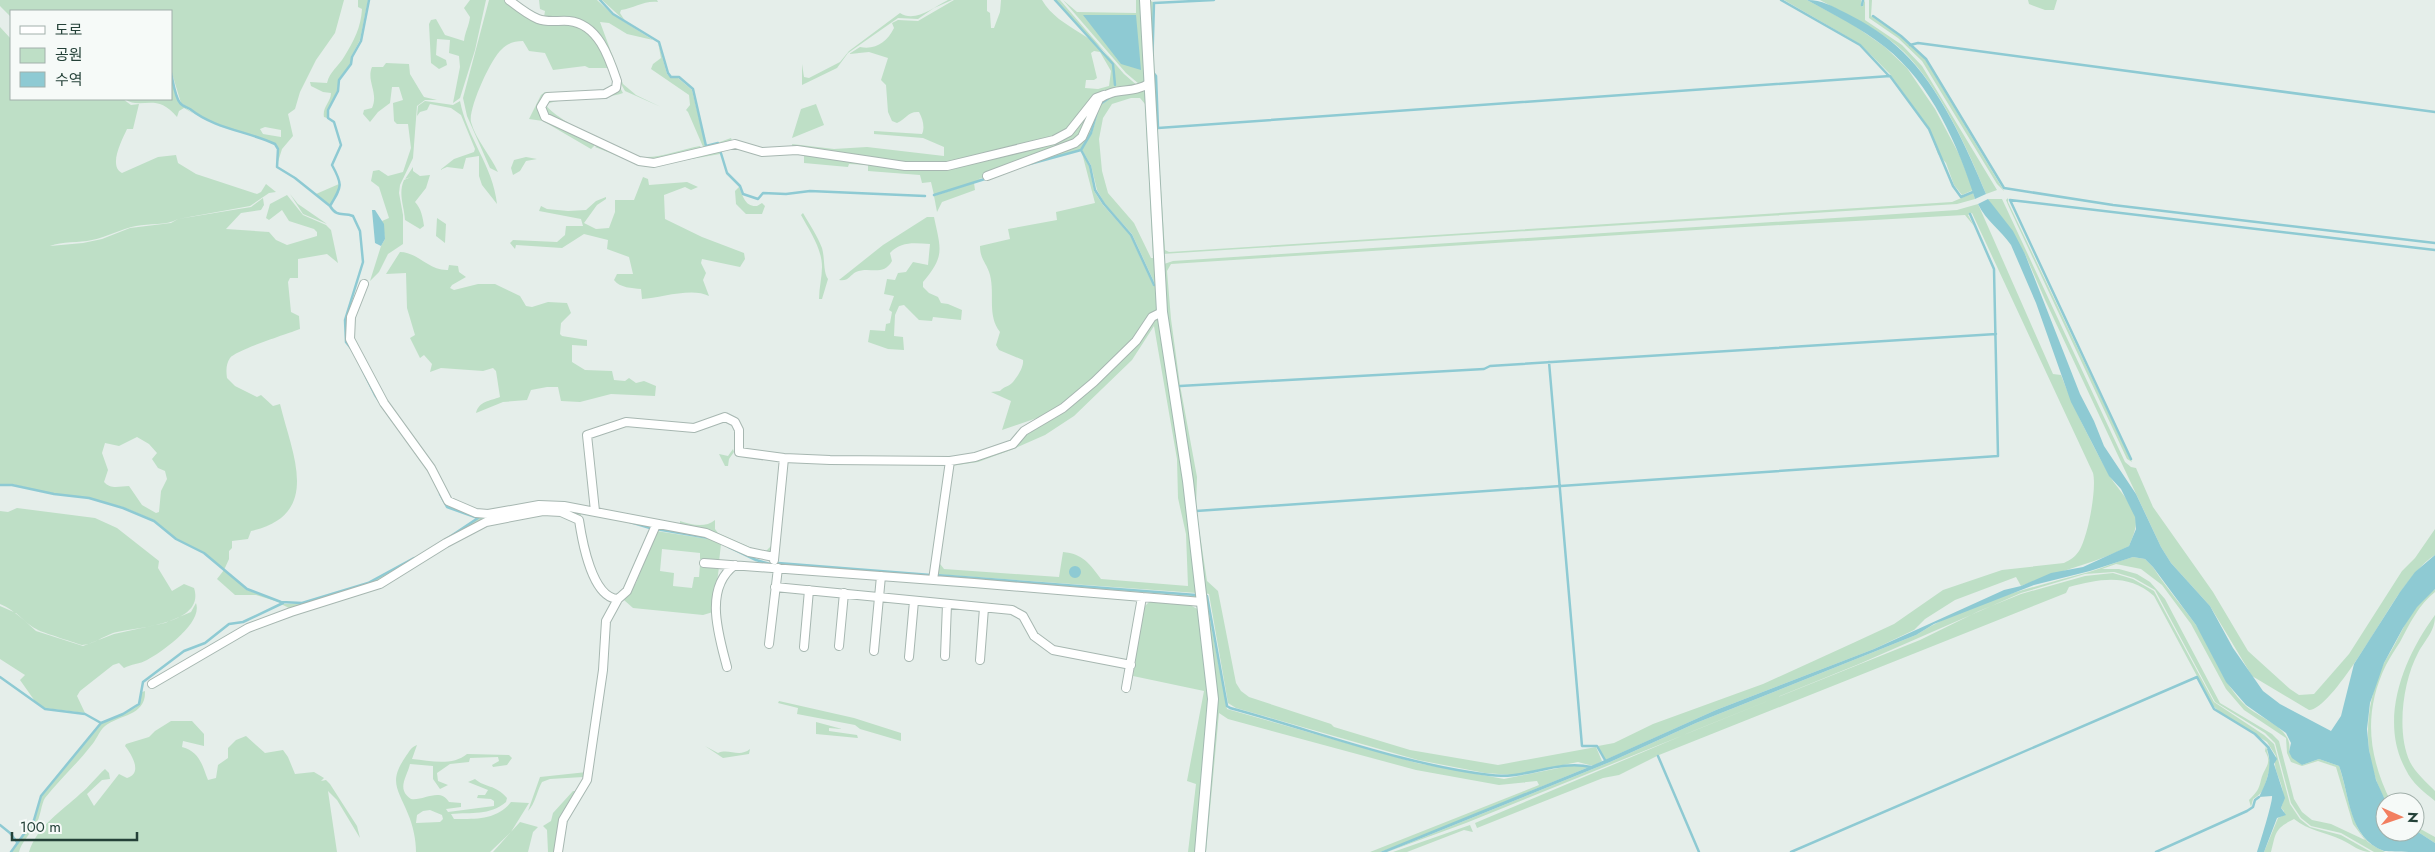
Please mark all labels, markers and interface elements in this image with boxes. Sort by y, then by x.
legend [10,10,172,100]
text: 도로 [55,19,83,41]
text: 공원 [55,44,83,66]
text: 수역 [55,69,83,91]
north arrow [2375,792,2425,842]
scale bar [12,810,138,842]
text: N [2403,812,2423,823]
text: 100 m [20,816,61,838]

